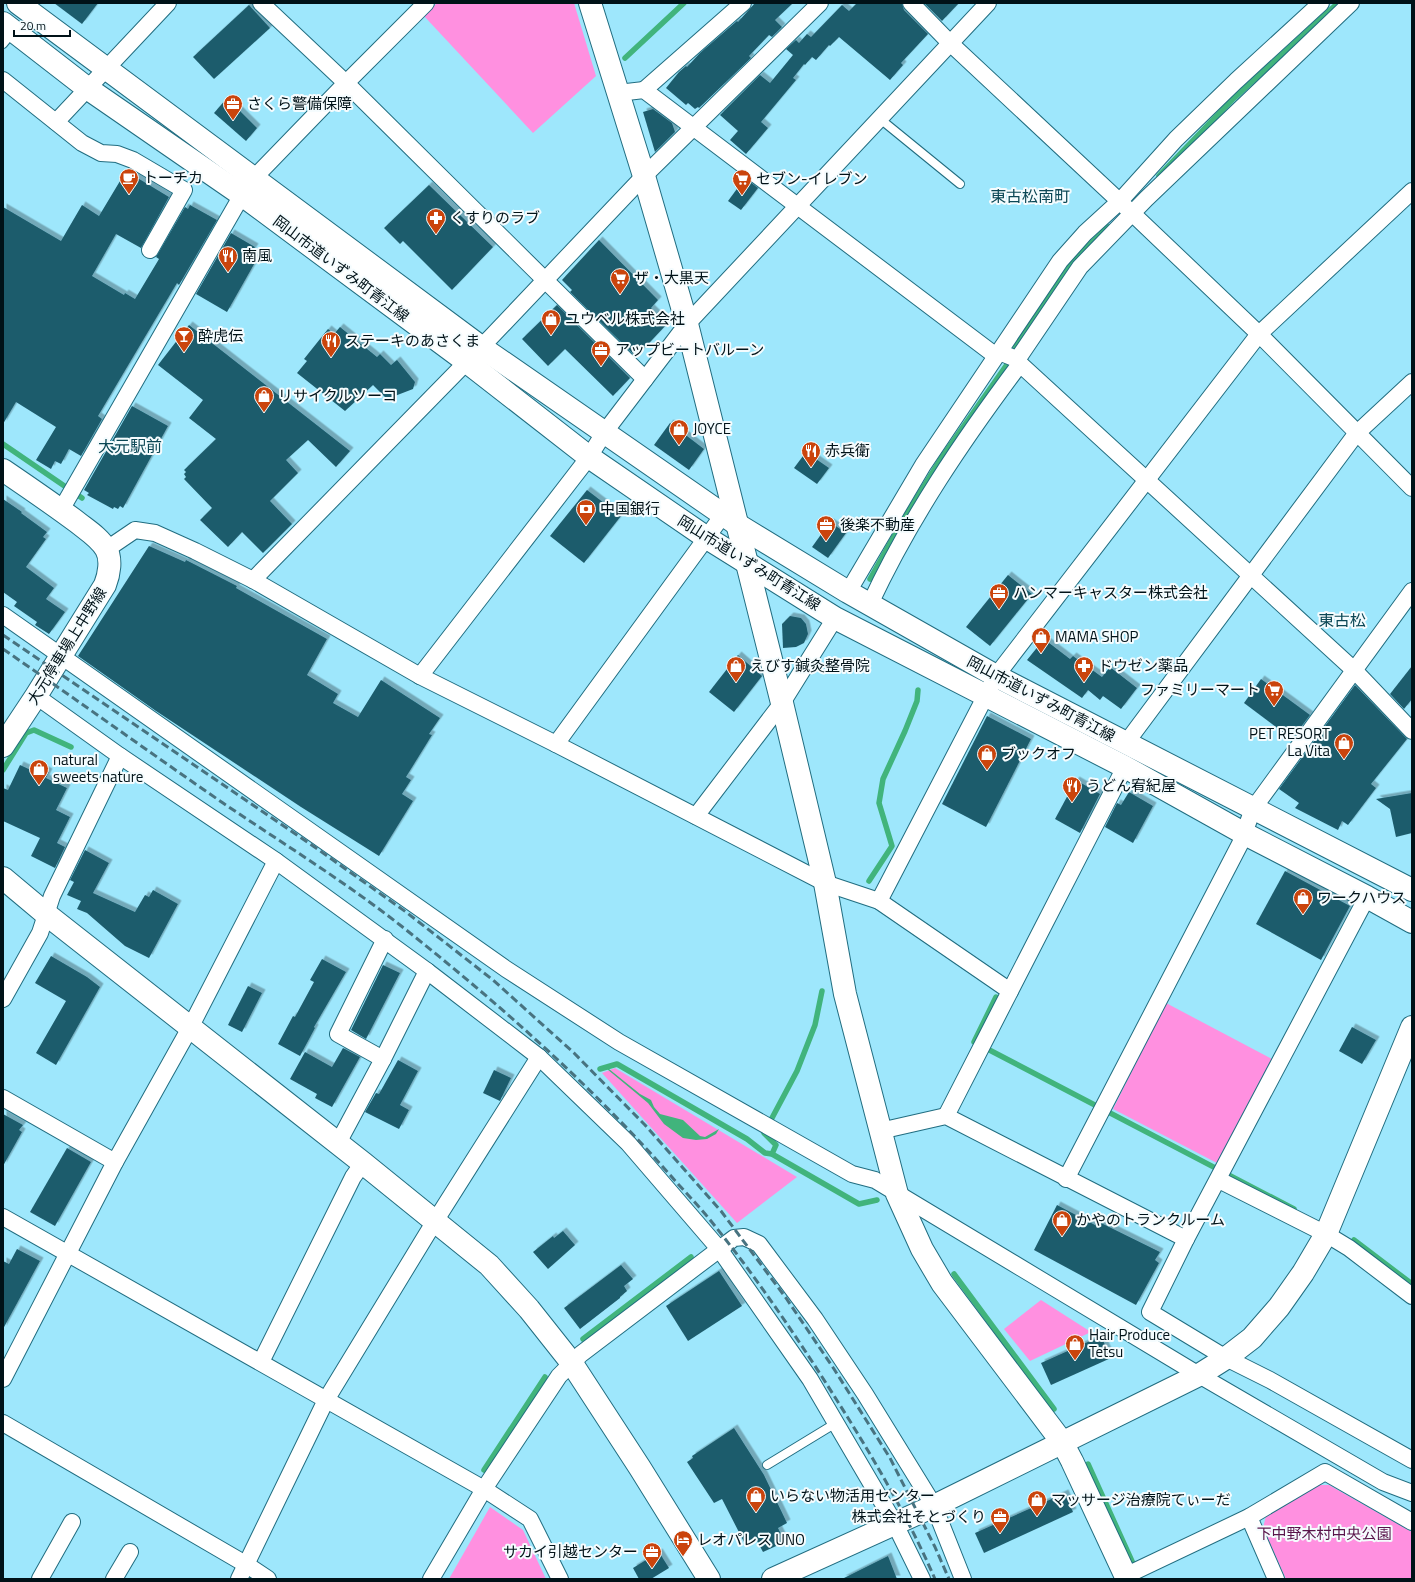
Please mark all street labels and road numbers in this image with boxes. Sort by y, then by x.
street label: 岡山市道いずみ町青江線 [268,210,414,327]
street label: 岡山市道いずみ町青江線 [673,509,825,616]
street label: 大元停車場上中野線 [21,582,112,709]
street label: 岡山市道いずみ町青江線 [963,650,1119,747]

